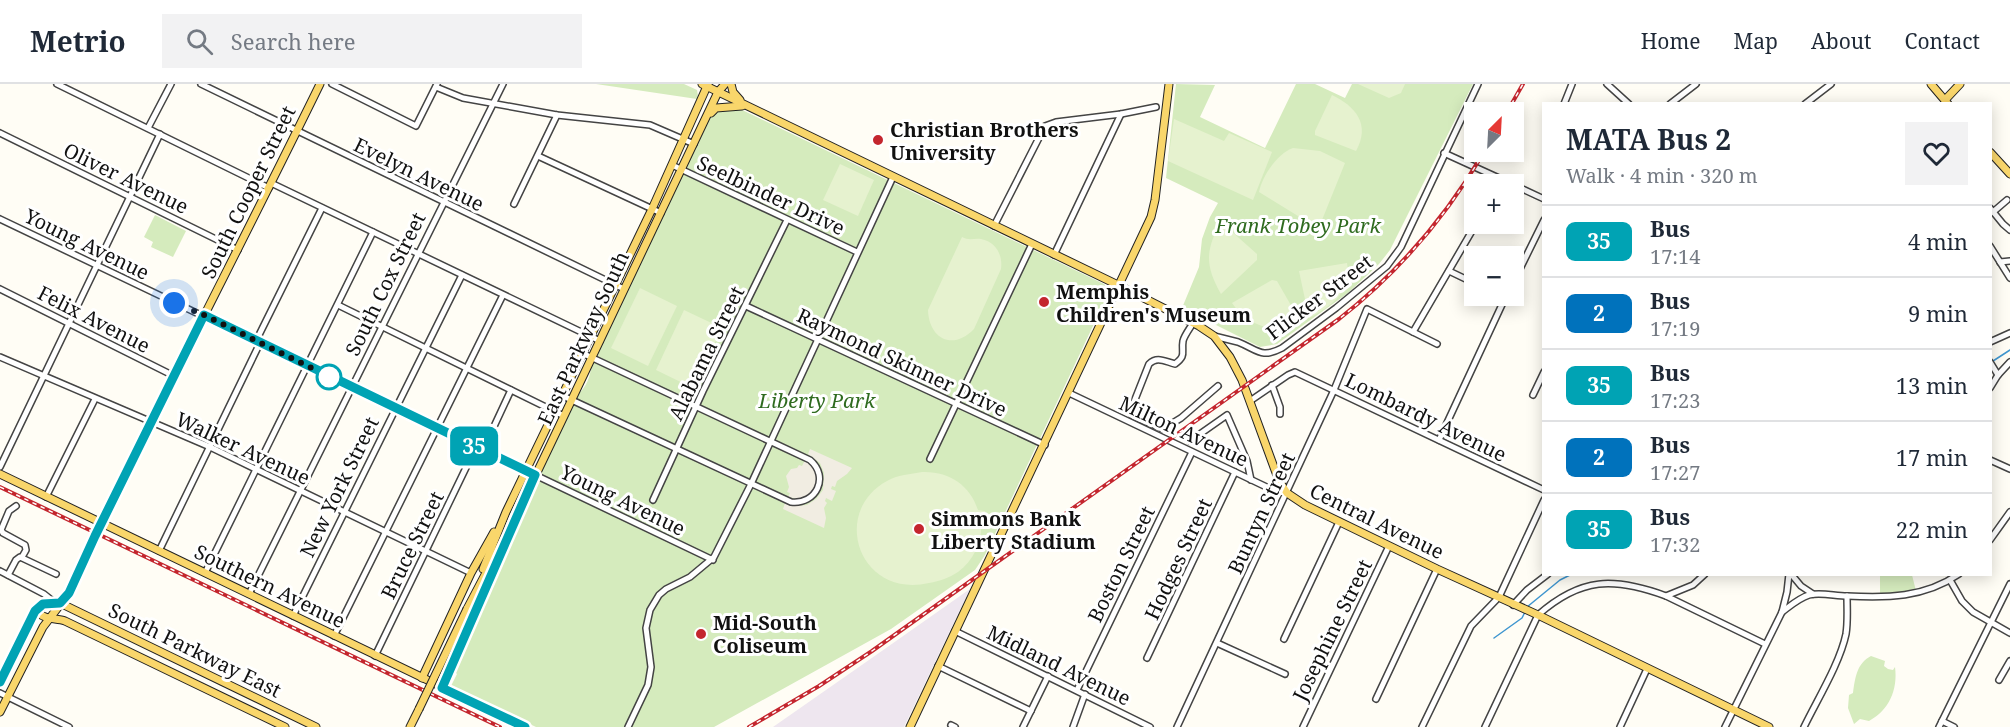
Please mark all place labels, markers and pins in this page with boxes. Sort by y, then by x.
place label: Christian Brothers University [890,116,1079,166]
marker: Christian Brothers University [871,133,885,147]
place label: Memphis Children's Museum [1056,278,1252,328]
marker: Memphis Children's Museum [1037,295,1051,309]
unlabelled marker [316,364,342,390]
place label: Simmons Bank Liberty Stadium [931,505,1096,555]
marker: Simmons Bank Liberty Stadium [912,522,926,536]
place label: Mid-South Coliseum [713,609,817,659]
marker: Mid-South Coliseum [694,627,708,641]

